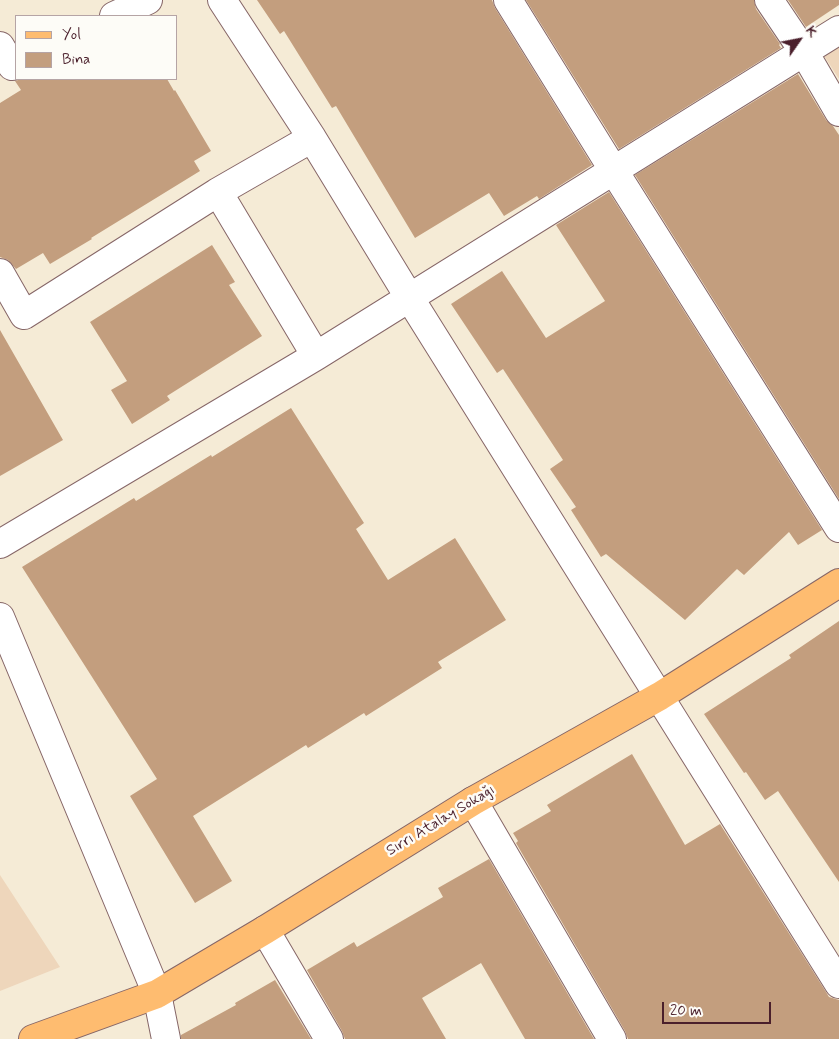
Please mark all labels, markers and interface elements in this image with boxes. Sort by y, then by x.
legend [15,15,178,80]
north arrow [774,15,824,65]
text: K [801,23,822,41]
text: Yol [62,25,81,45]
text: Bina [62,50,90,70]
street label: Sırrı Atalay Sokağı [383,781,499,861]
scale bar [664,992,773,1024]
text: 20 m [670,1001,702,1021]

